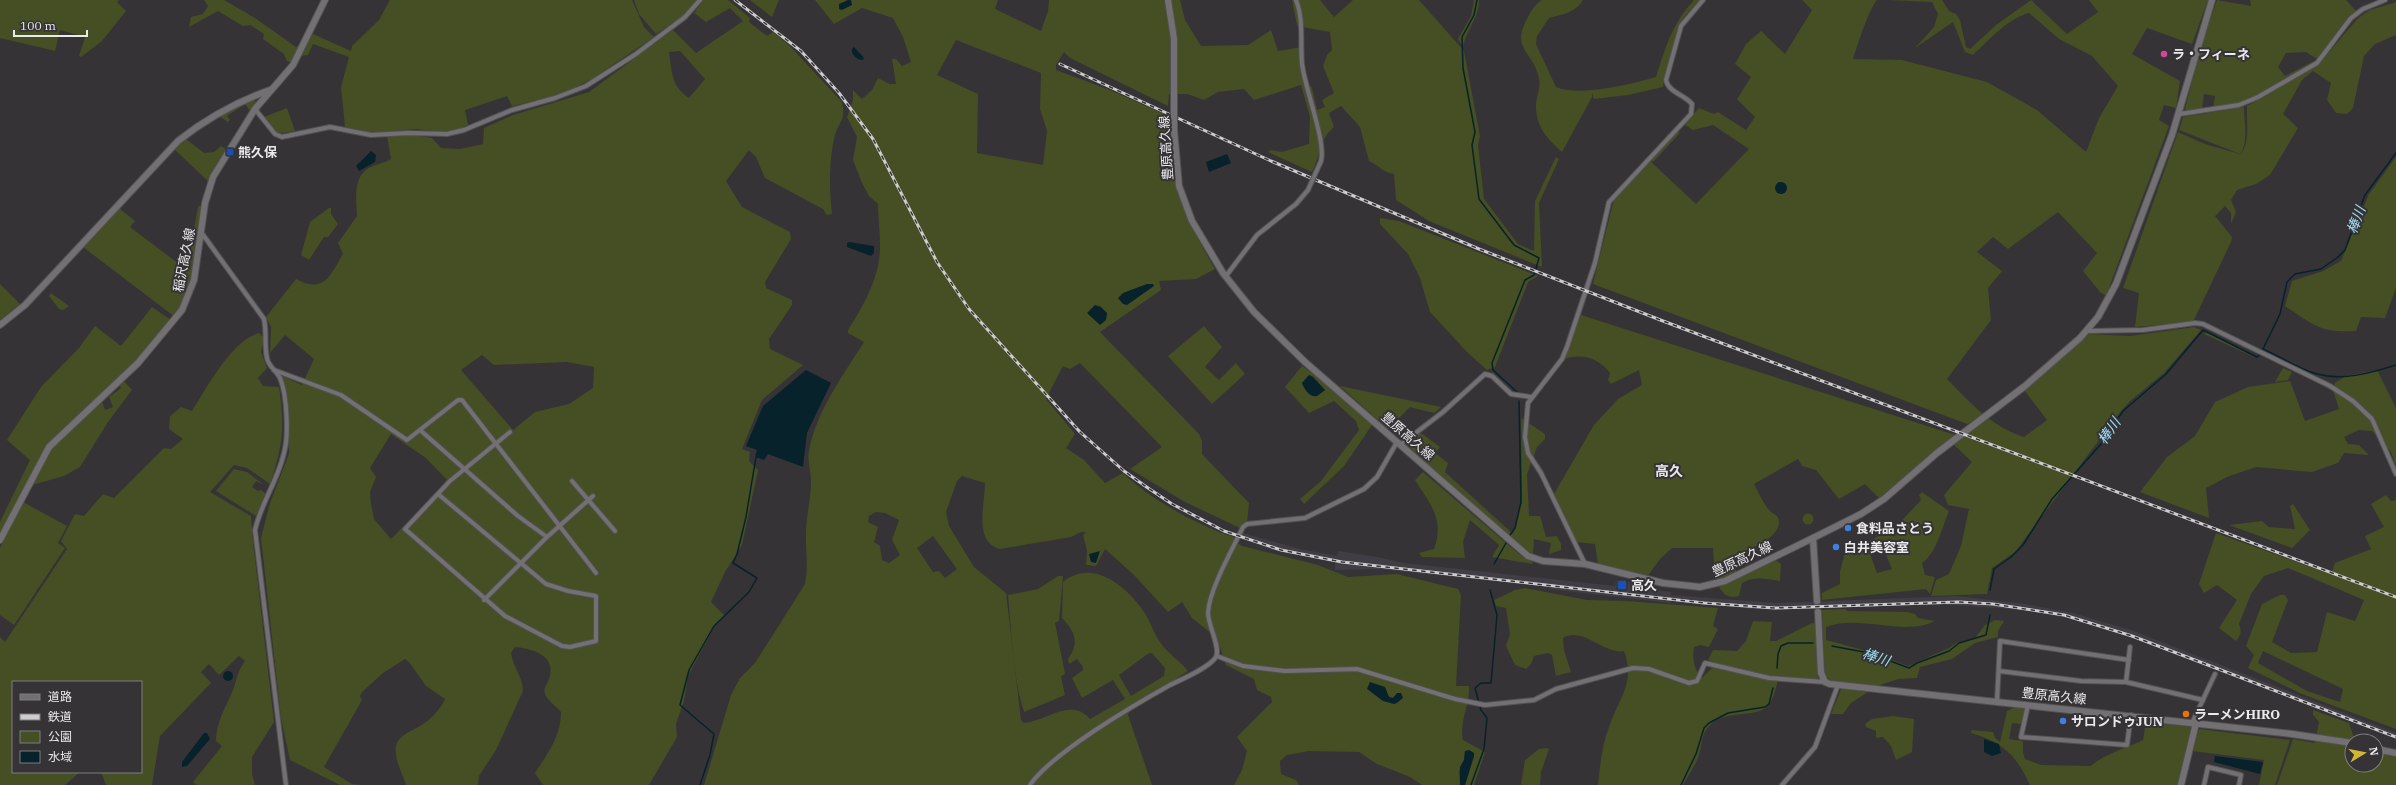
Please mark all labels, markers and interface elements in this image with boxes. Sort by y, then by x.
scale bar [14,12,87,38]
text: 100 m [20,18,56,33]
place label: ラ・フィーネ [2172,46,2250,63]
marker: ラ・フィーネ [2159,49,2169,59]
street label: 豊原高久線 [1155,115,1177,181]
place label: 熊久保 [238,144,277,161]
marker: 熊久保 [225,147,235,157]
water label: 棒川 [2343,202,2370,236]
street label: 稲沢高久線 [169,226,199,294]
street label: 豊原高久線 [1378,408,1438,464]
water label: 棒川 [2094,413,2126,448]
district label: 高久 [1655,462,1683,480]
place label: 食料品さとう [1856,520,1934,537]
marker: 食料品さとう [1843,523,1853,533]
street label: 豊原高久線 [1709,538,1775,580]
place label: 白井美容室 [1844,539,1909,556]
marker: 白井美容室 [1831,542,1841,552]
place label: 高久 [1631,577,1657,594]
marker: 高久 [1616,579,1628,591]
water label: 棒川 [1860,644,1894,671]
legend [12,681,142,773]
street label: 豊原高久線 [2021,684,2087,708]
text: 道路 [48,689,72,704]
place label: ラーメンHIRO [2194,706,2280,723]
text: 鉄道 [48,709,72,724]
marker: ラーメンHIRO [2181,709,2191,719]
place label: サロンドゥJUN [2071,713,2163,730]
marker: サロンドゥJUN [2058,716,2068,726]
text: 公園 [48,729,72,744]
north arrow [2344,733,2384,773]
text: N [2366,746,2382,757]
text: 水域 [48,749,72,764]

